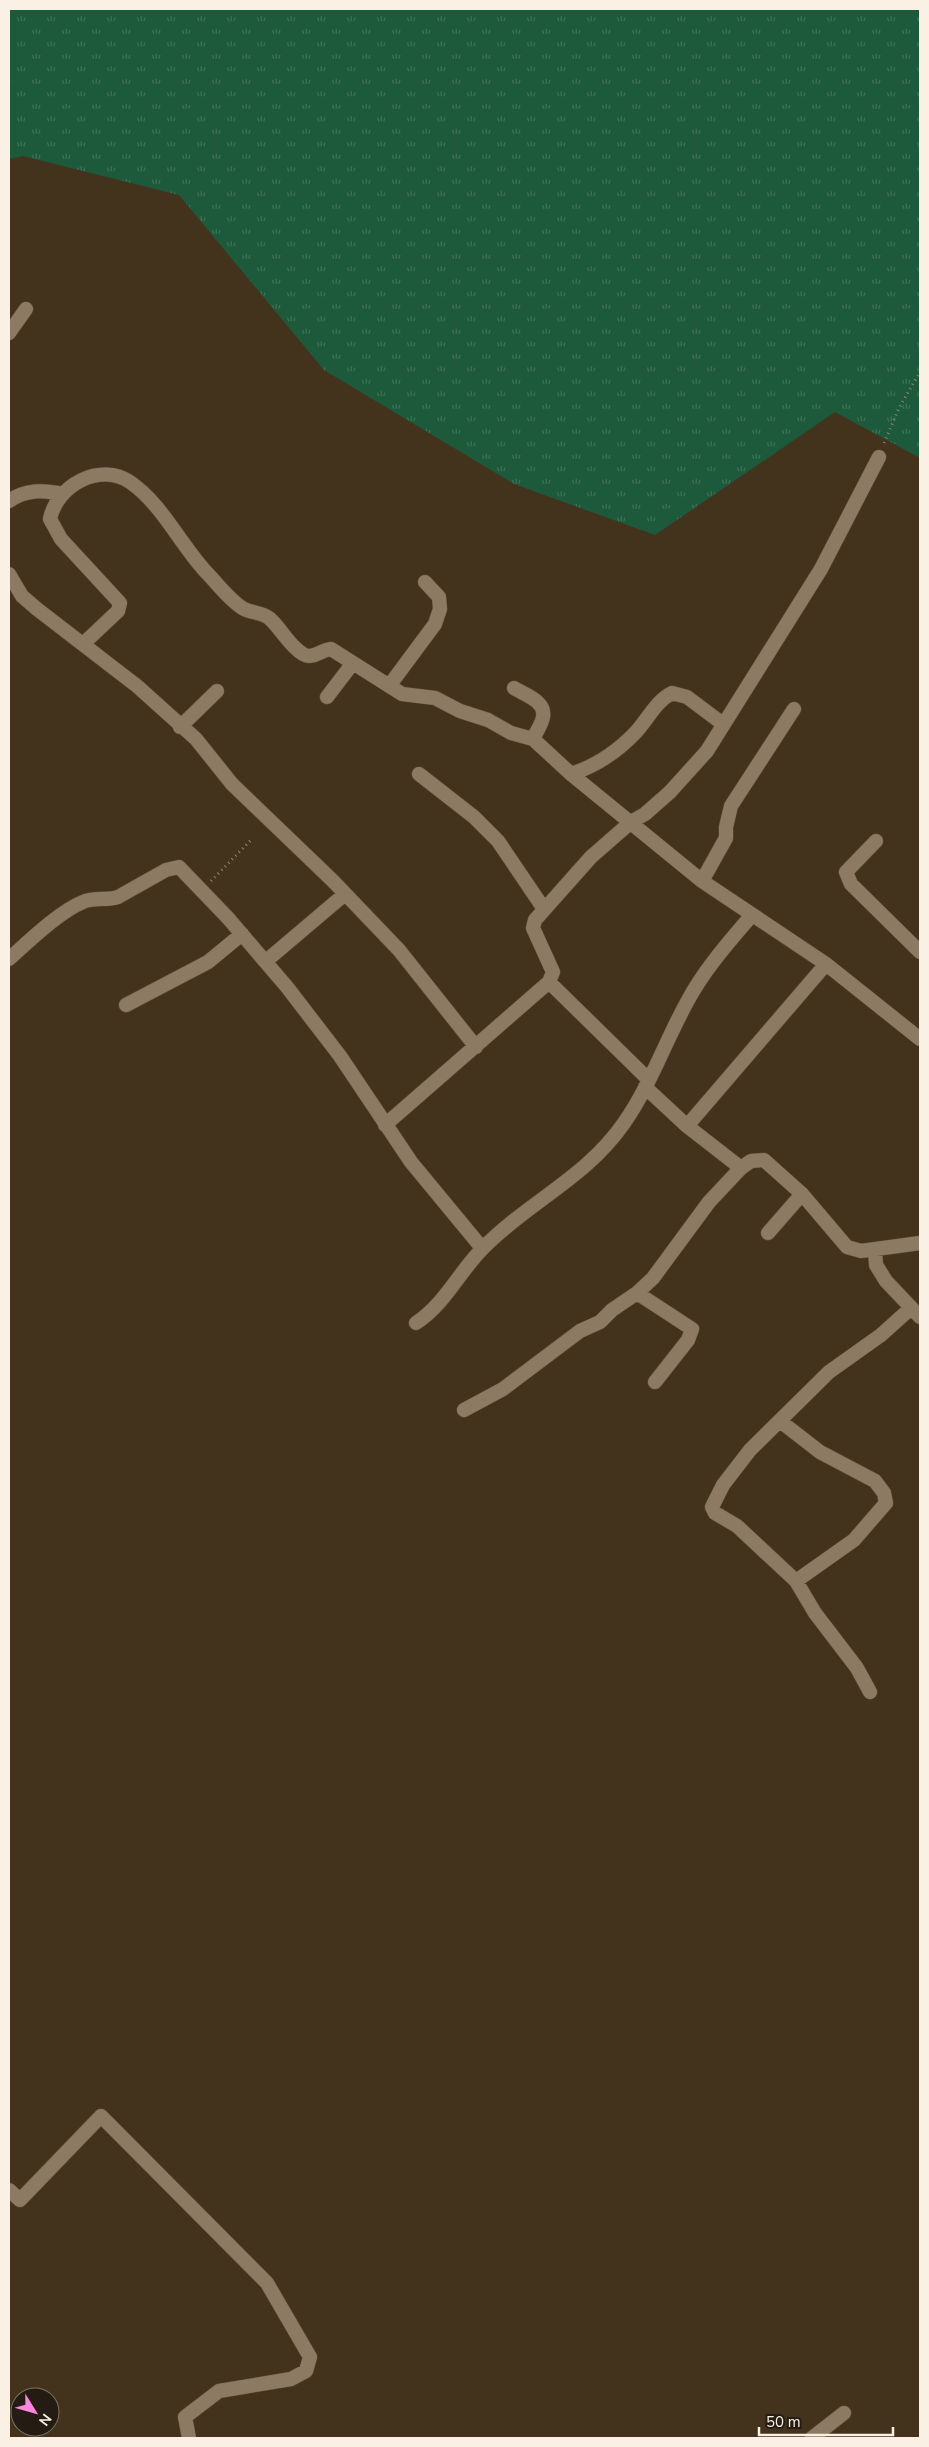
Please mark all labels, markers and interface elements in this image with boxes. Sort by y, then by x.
north arrow [10,2387,60,2437]
scale bar [759,2404,893,2436]
text: N [34,2410,56,2429]
text: 50 m [766,2412,801,2432]

